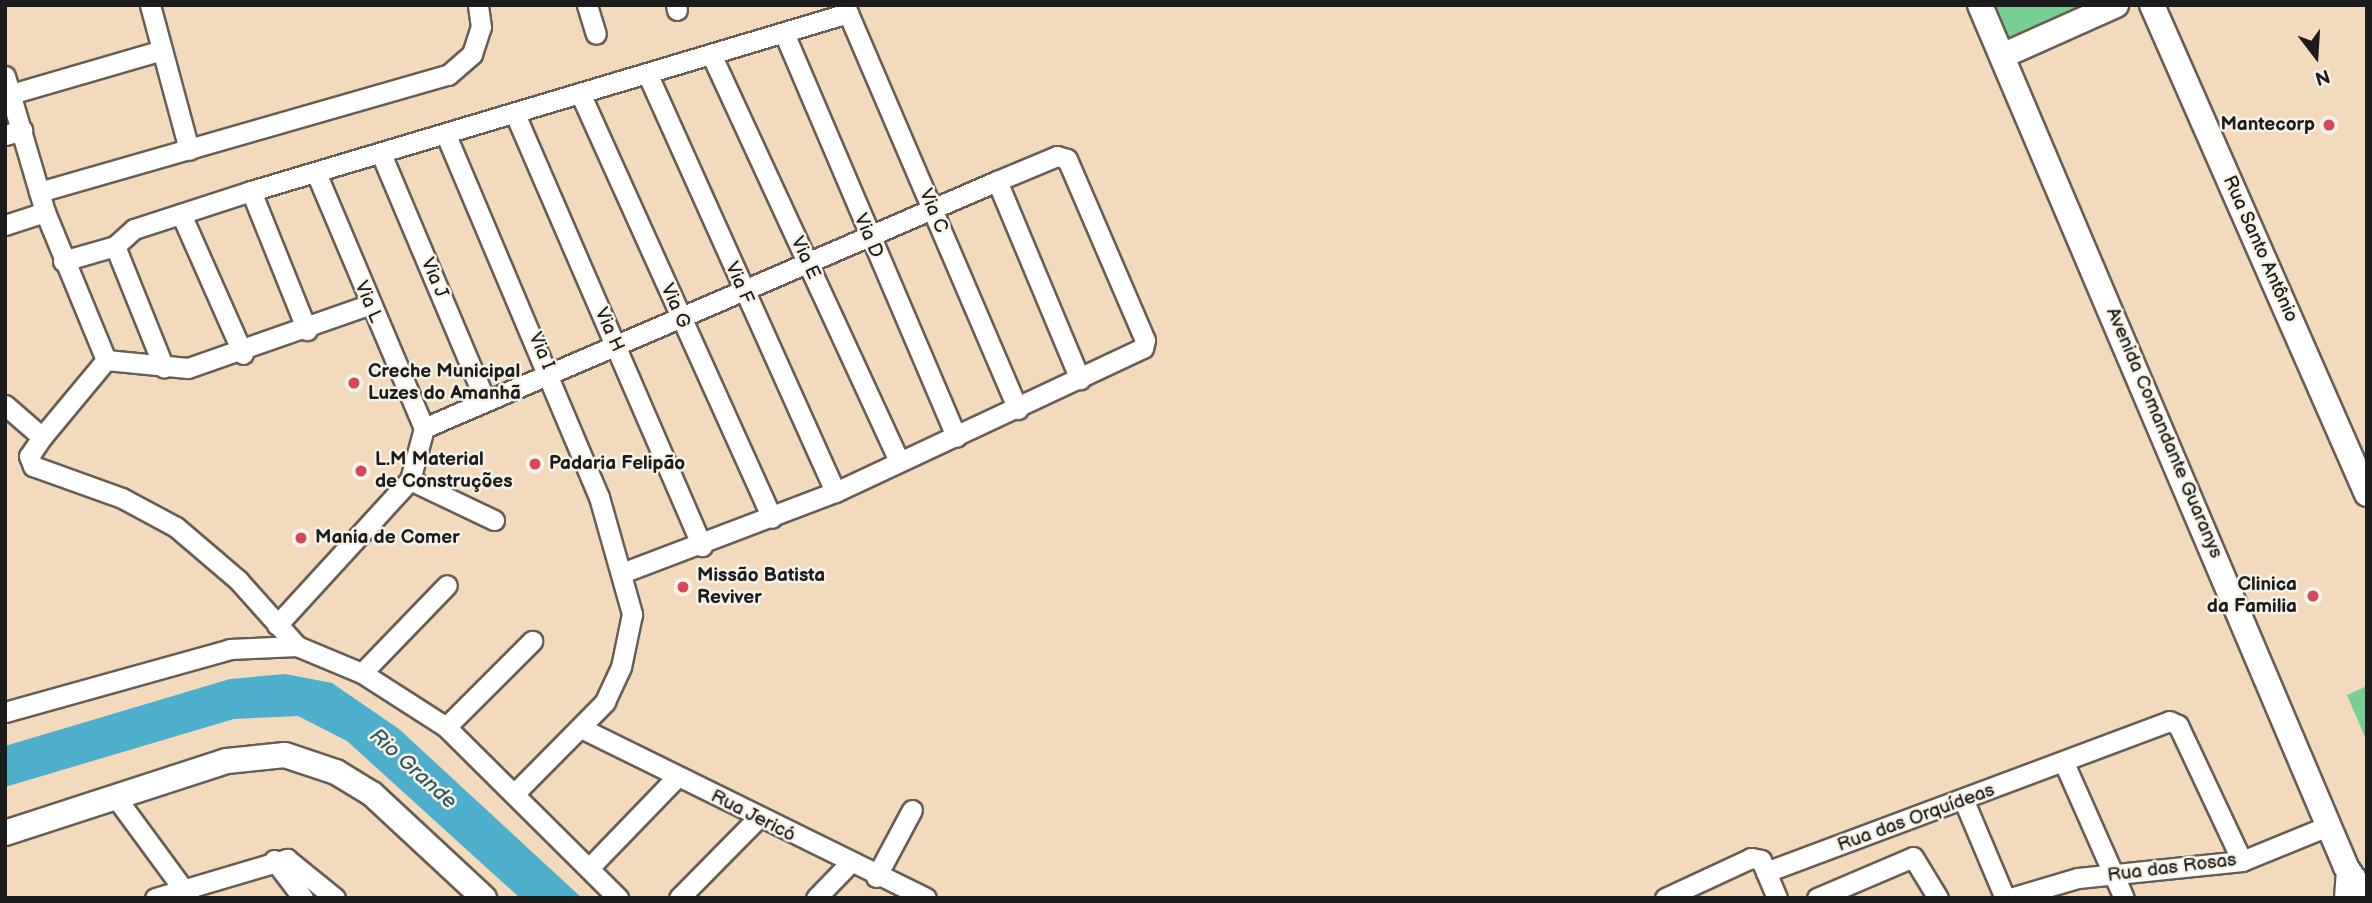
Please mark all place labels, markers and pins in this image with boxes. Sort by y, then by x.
place label: Mantecorp [2220,114,2315,136]
marker: Mantecorp [2321,117,2337,133]
place label: Creche Municipal Luzes do Amanhã [368,361,521,405]
marker: Creche Municipal Luzes do Amanhã [346,375,362,391]
place label: L.M Material de Construções [375,449,513,493]
place label: Padaria Felipão [549,453,685,475]
marker: Padaria Felipão [527,456,543,472]
marker: L.M Material de Construções [353,463,369,479]
place label: Mania de Comer [315,527,460,549]
marker: Mania de Comer [293,530,309,546]
place label: Missão Batista Reviver [697,565,825,609]
place label: Clinica da Familia [2207,574,2297,618]
marker: Missão Batista Reviver [675,579,691,595]
marker: Clinica da Familia [2303,586,2323,606]

